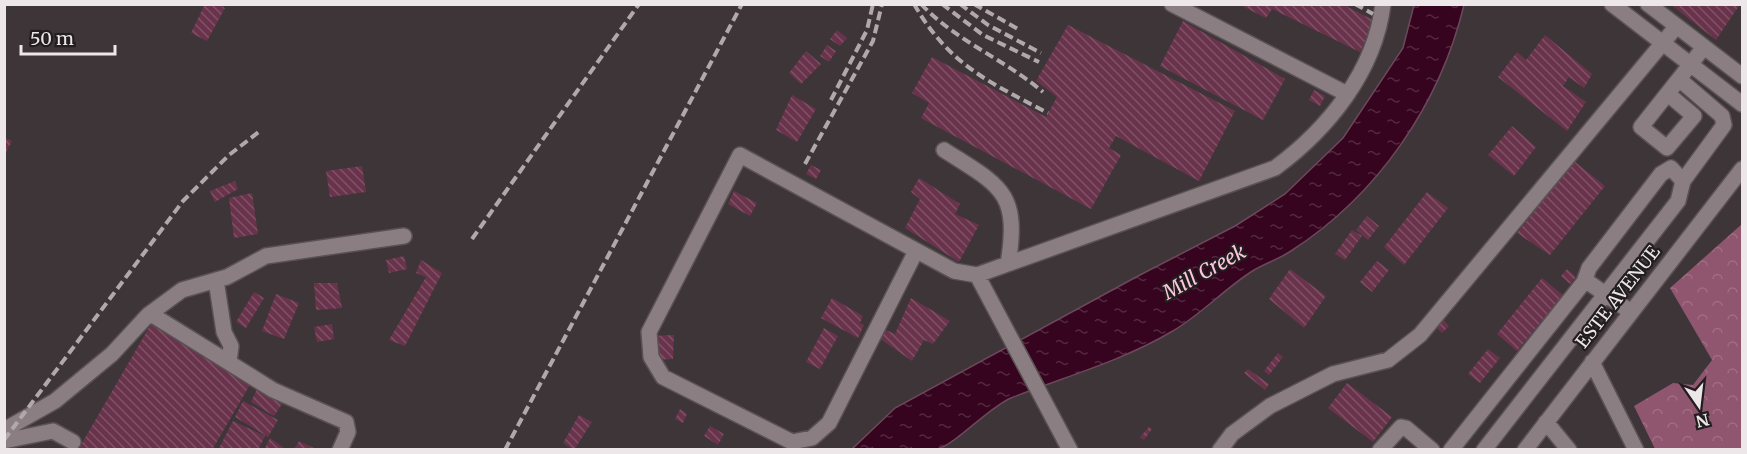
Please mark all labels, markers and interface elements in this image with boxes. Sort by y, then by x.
scale bar [21,18,116,56]
text: 50 m [30,27,74,50]
water label: Mill Creek [1157,238,1250,305]
street label: ESTE AVENUE [1570,240,1665,353]
north arrow [1669,376,1729,436]
text: N [1694,409,1711,432]

